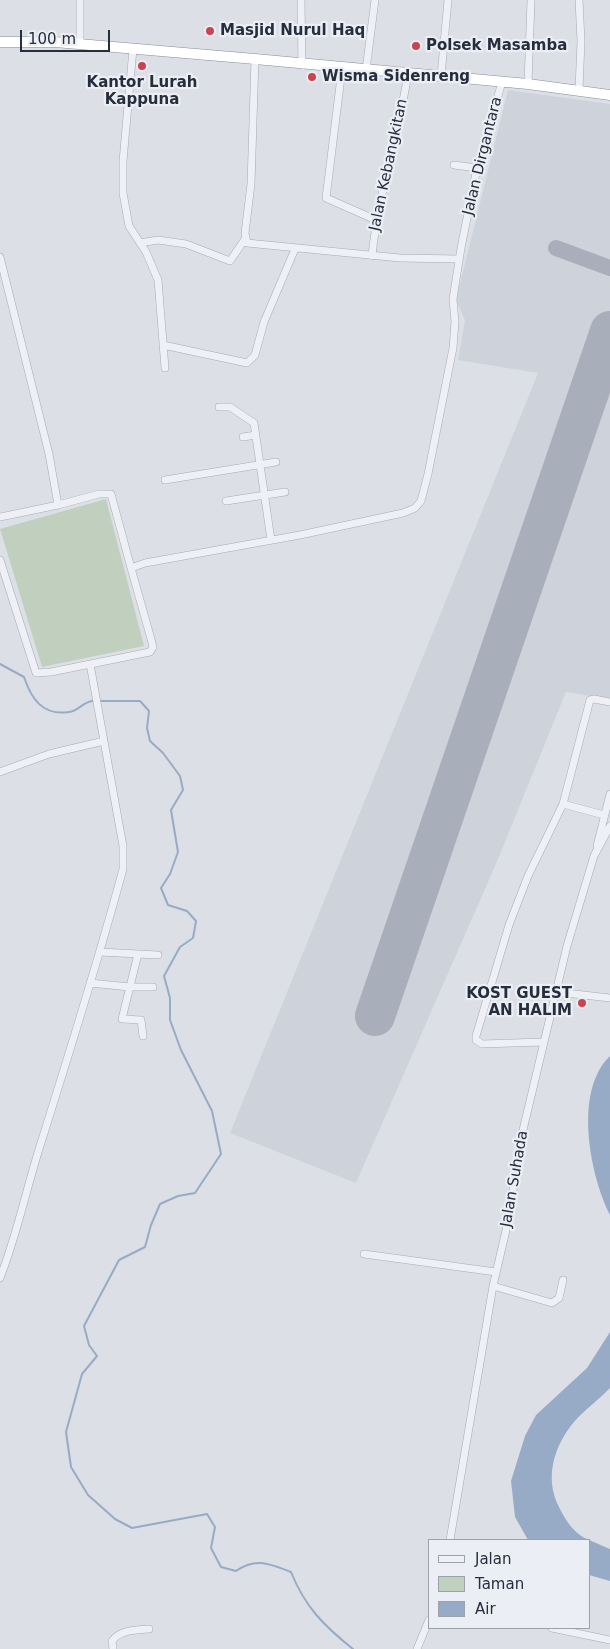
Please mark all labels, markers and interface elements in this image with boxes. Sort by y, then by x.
scale bar [22,20,112,52]
place label: Masjid Nurul Haq [220,22,365,40]
marker: Masjid Nurul Haq [204,25,216,37]
text: 100 m [28,30,76,48]
place label: Polsek Masamba [426,37,567,55]
marker: Polsek Masamba [410,40,422,52]
marker: Kantor Lurah Kappuna [136,60,148,72]
place label: Wisma Sidenreng [322,68,470,86]
marker: Wisma Sidenreng [306,71,318,83]
place label: Kantor Lurah Kappuna [87,74,197,109]
street label: Jalan Dirgantara [460,95,506,217]
street label: Jalan Kebangkitan [366,97,412,233]
place label: KOST GUEST AN HALIM [466,985,572,1020]
marker: KOST GUEST AN HALIM [576,997,588,1009]
street label: Jalan Suhada [498,1129,532,1229]
legend [428,1539,590,1629]
text: Jalan [475,1550,511,1568]
text: Taman [475,1575,524,1593]
text: Air [475,1600,496,1618]

